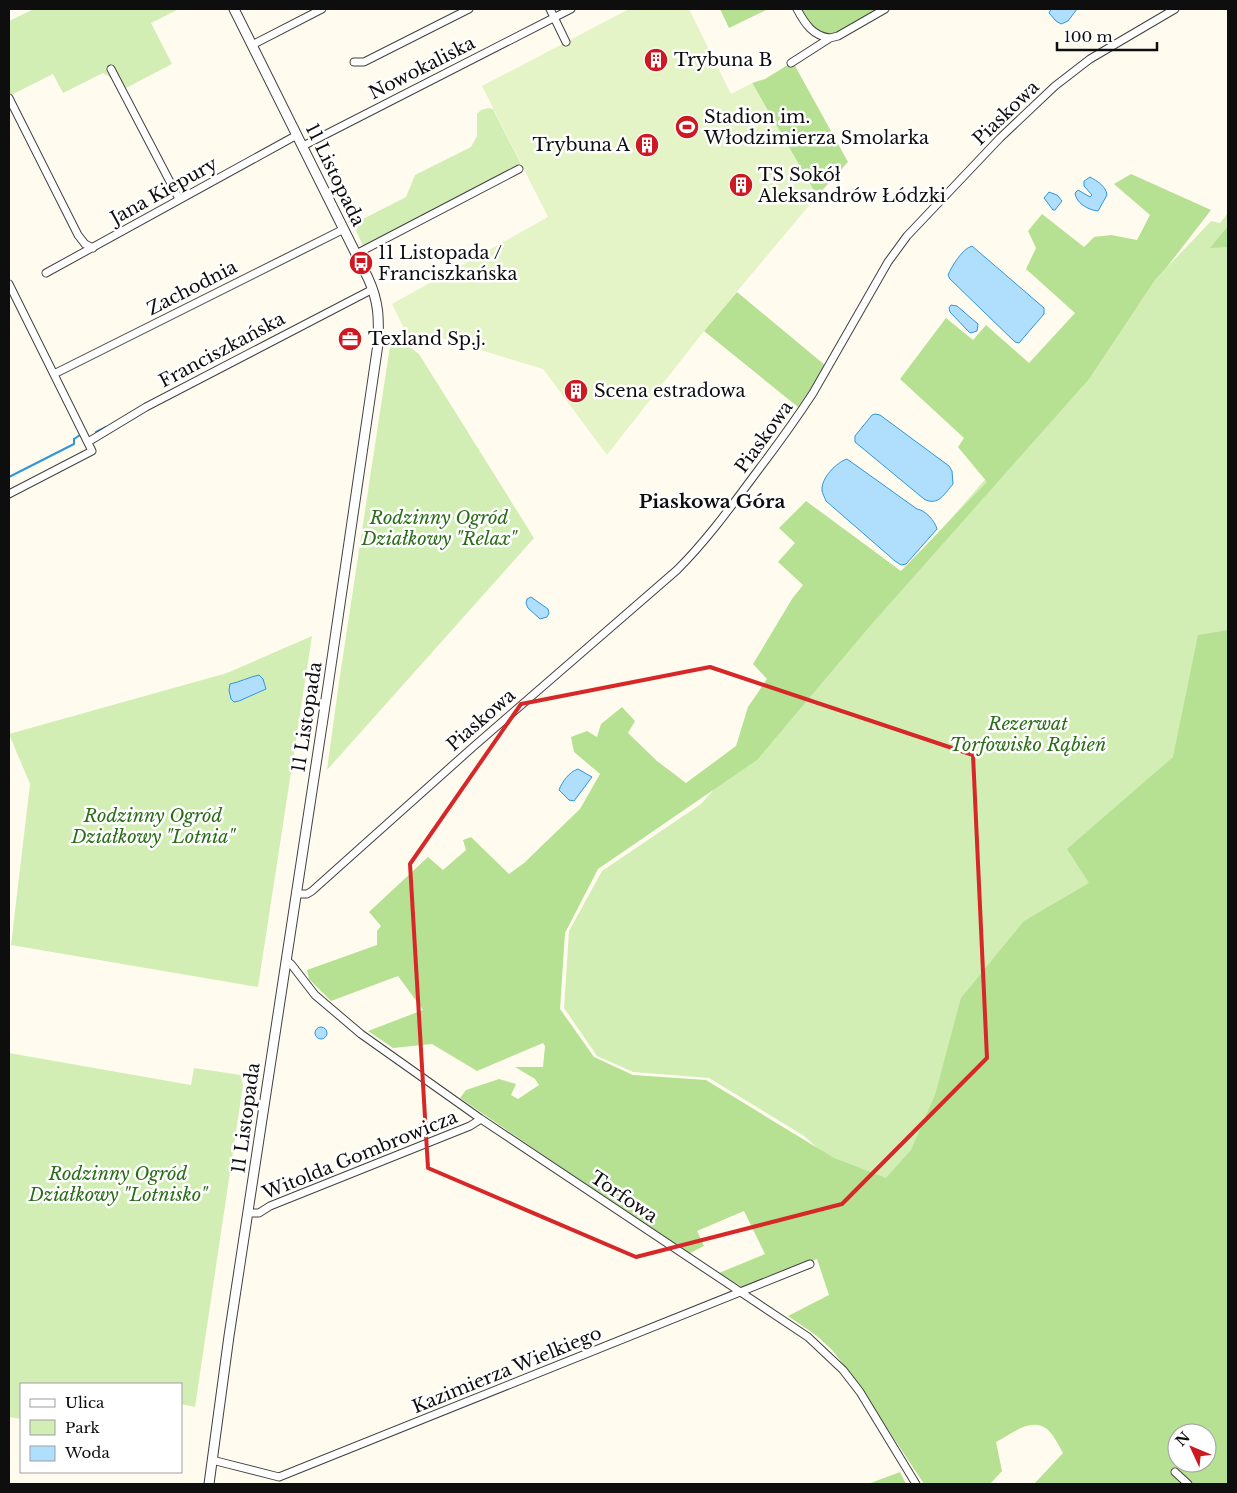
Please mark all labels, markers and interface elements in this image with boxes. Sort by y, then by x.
scale bar [1057,20,1157,52]
text: 100 m [1064,27,1113,46]
street label: Nowokaliska [365,32,479,104]
building icon: Trybuna B [643,47,669,73]
place label: Trybuna B [674,49,772,71]
street label: Piaskowa [968,76,1044,150]
place label: Stadion im. Włodzimierza Smolarka [703,106,929,149]
sports icon: Stadion im. Włodzimierza Smolarka [674,114,700,140]
street label: 11 Listopada [301,120,369,230]
building icon: Trybuna A [634,132,660,158]
place label: Trybuna A [532,134,631,156]
street label: Jana Kiepury [105,152,222,230]
place label: TS Sokół Aleksandrów Łódzki [757,164,946,207]
building icon: TS Sokół Aleksandrów Łódzki [728,172,754,198]
place label: 11 Listopada / Franciszkańska [378,242,518,285]
bus stop icon: 11 Listopada / Franciszkańska [348,250,374,276]
street label: Zachodnia [143,256,241,320]
street label: Franciszkańska [155,308,289,392]
office icon: Texland Sp.j. [337,326,363,352]
place label: Texland Sp.j. [368,328,486,350]
building icon: Scena estradowa [563,378,589,404]
place label: Scena estradowa [594,380,745,402]
street label: Piaskowa [731,397,797,477]
district label: Piaskowa Góra [639,490,785,513]
park label: Rodzinny Ogród Działkowy "Relax" [360,507,518,550]
street label: 11 Listopada [287,660,327,774]
street label: Piaskowa [442,684,520,756]
park label: Rezerwat Torfowisko Rąbień [950,713,1106,756]
park label: Rodzinny Ogród Działkowy "Lotnia" [70,805,236,848]
street label: 11 Listopada [227,1061,265,1175]
street label: Witolda Gombrowicza [258,1106,461,1205]
park label: Rodzinny Ogród Działkowy "Lotnisko" [28,1163,209,1206]
street label: Torfowa [586,1166,662,1228]
street label: Kazimierza Wielkiego [409,1322,605,1418]
legend [20,1383,182,1473]
text: Ulica [65,1393,105,1412]
text: Park [65,1418,101,1437]
north arrow [1167,1423,1217,1473]
text: N [1172,1428,1194,1450]
text: Woda [64,1443,110,1462]

